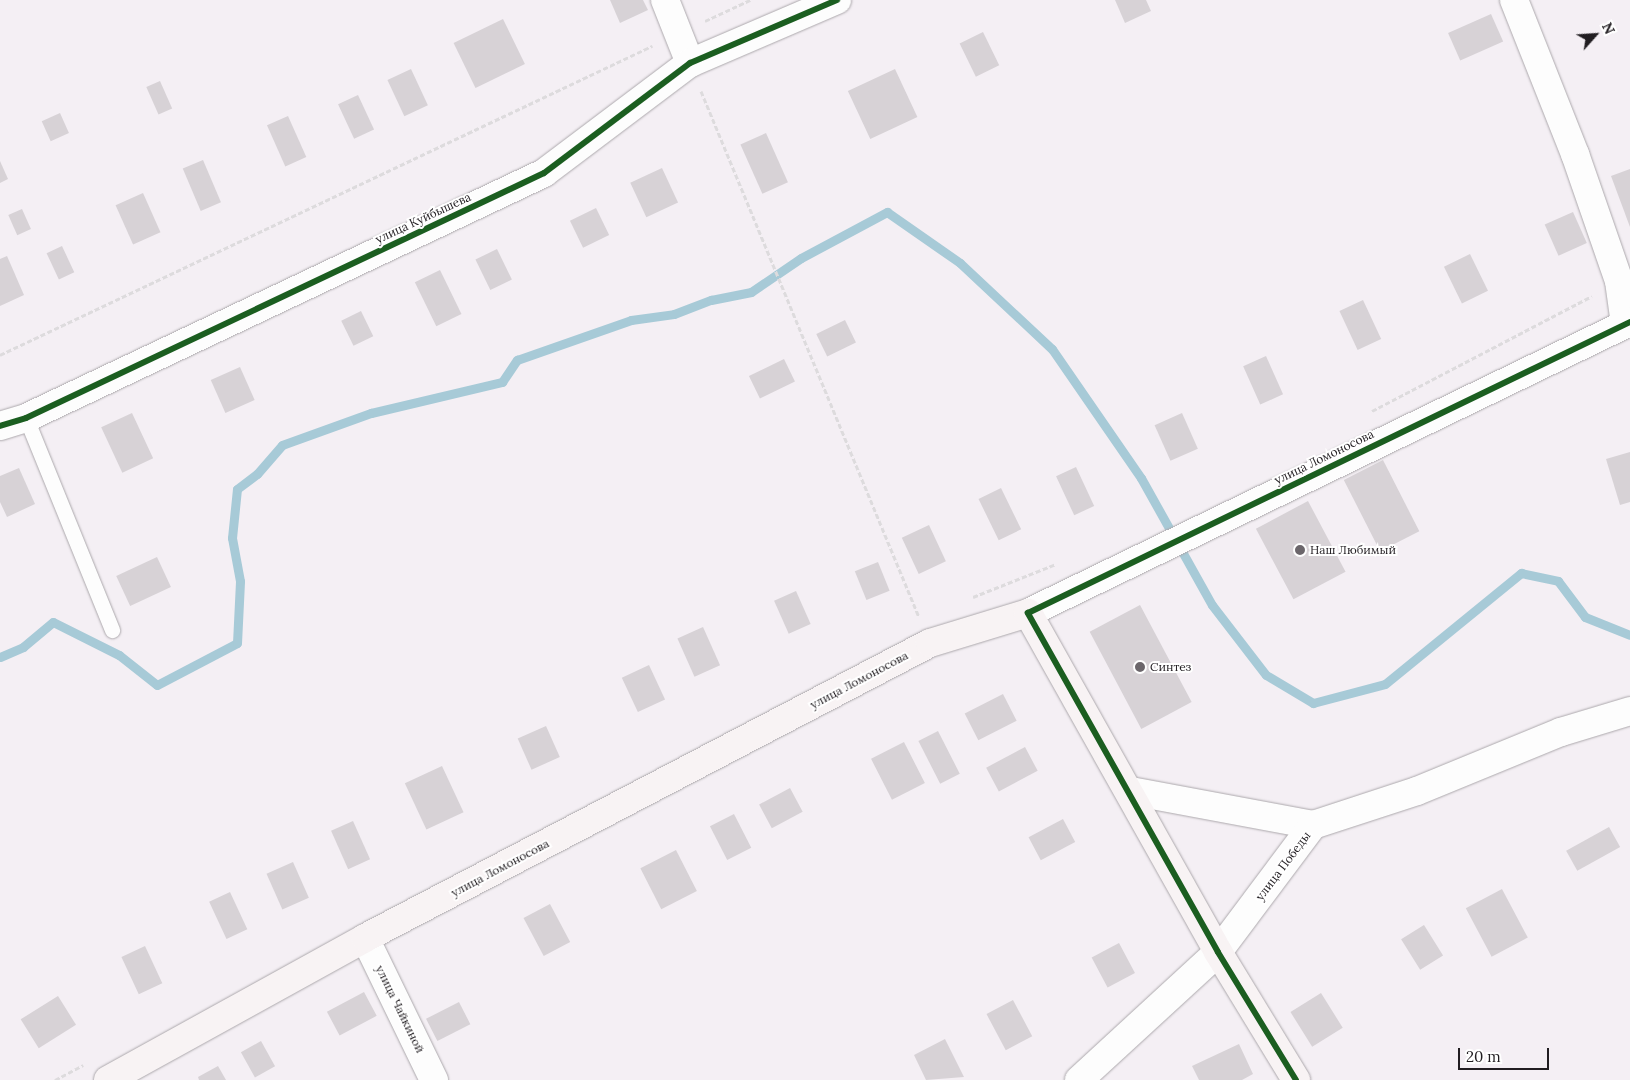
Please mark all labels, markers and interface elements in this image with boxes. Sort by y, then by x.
north arrow [1570,10,1620,60]
text: N [1598,20,1619,37]
street label: улица Куйбышева [373,190,473,246]
street label: улица Ломоносова [1272,427,1376,487]
place label: Наш Любимый [1310,543,1396,557]
marker: Наш Любимый [1294,544,1306,556]
street label: улица Ломоносова [808,648,910,712]
place label: Синтез [1150,660,1191,674]
marker: Синтез [1134,661,1146,673]
street label: улица Победы [1252,829,1314,903]
street label: улица Ломоносова [449,836,551,900]
street label: улица Чайкиной [373,963,427,1055]
scale bar [1460,1038,1551,1070]
text: 20 m [1466,1047,1501,1066]

